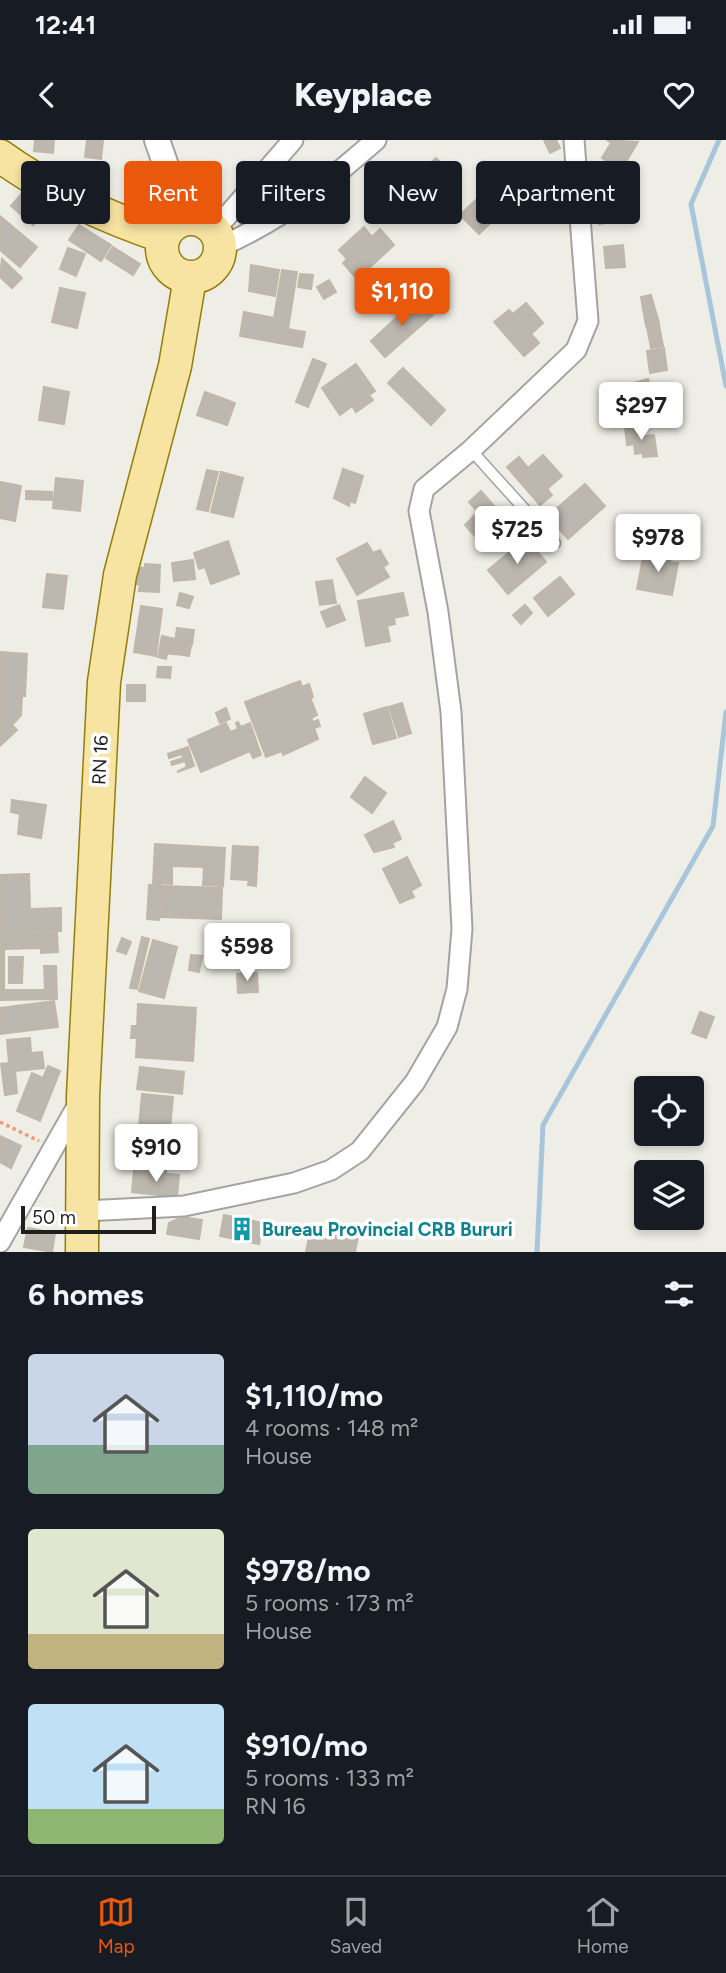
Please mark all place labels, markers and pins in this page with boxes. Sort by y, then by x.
pin: $1,110 [345,268,459,328]
pin: $297 [600,383,682,442]
pin: $725 [476,506,558,566]
pin: $978 [617,514,699,574]
pin: $598 [206,924,288,983]
pin: $910 [115,1124,197,1184]
building icon: Bureau Provincial CRB Bururi [228,1215,256,1243]
place label: Bureau Provincial CRB Bururi [262,1218,513,1241]

